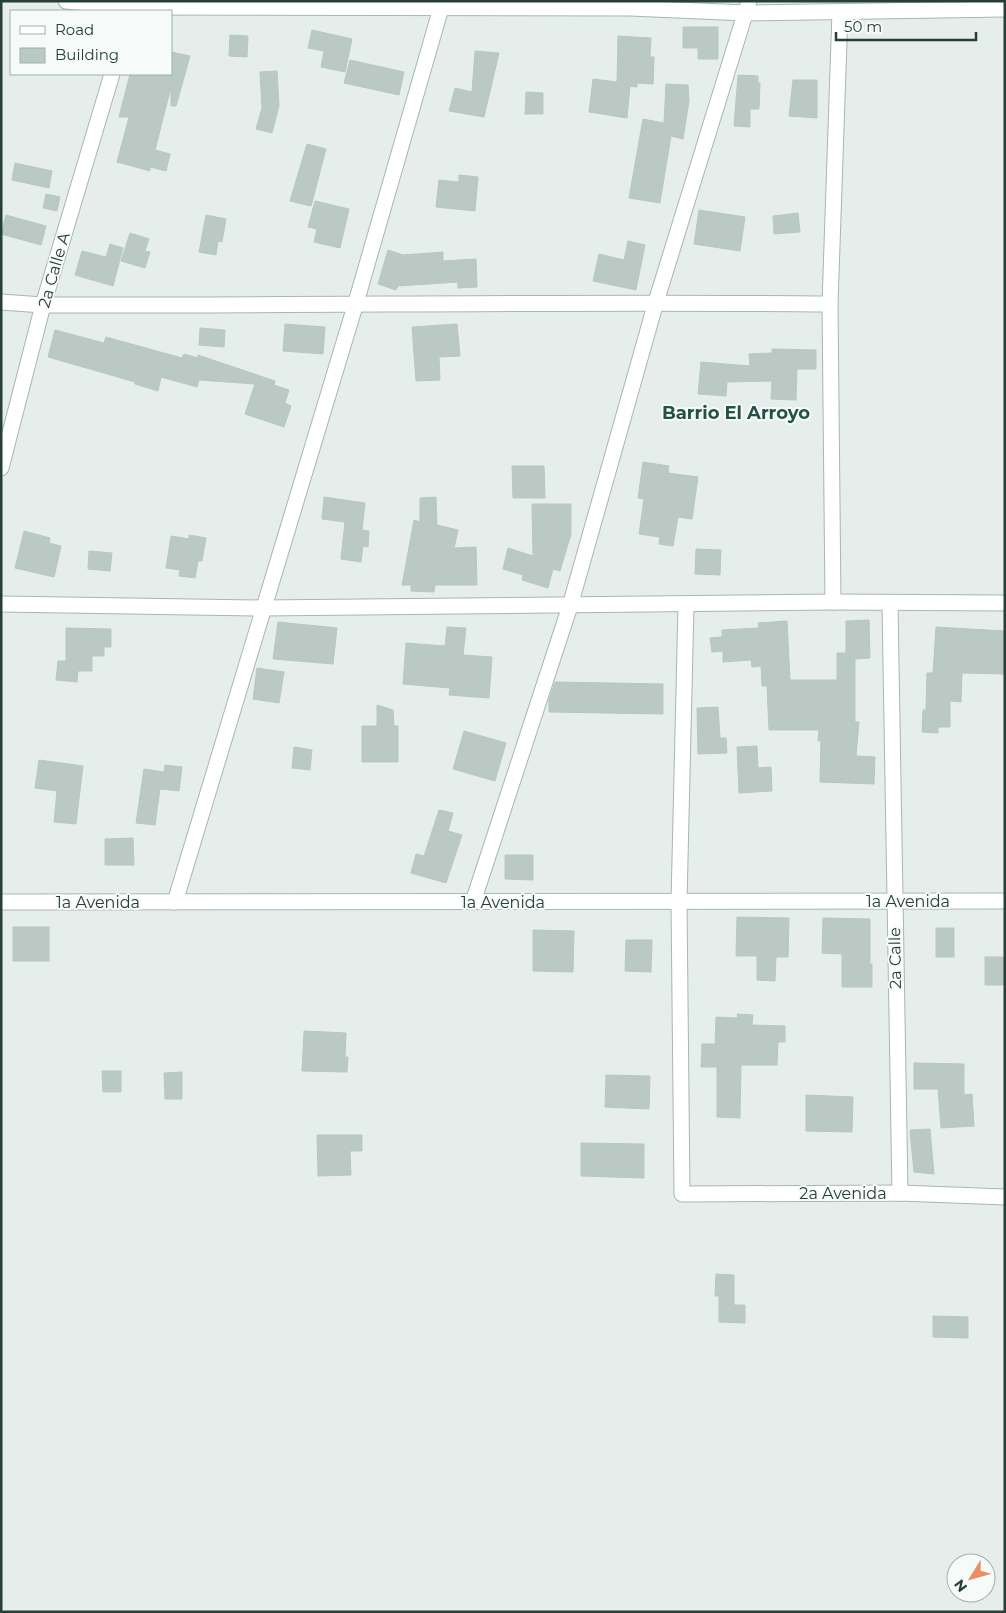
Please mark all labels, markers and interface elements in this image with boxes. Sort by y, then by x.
legend [10,10,172,75]
scale bar [836,10,976,42]
text: 50 m [844,17,882,36]
text: Road [55,20,94,39]
text: Building [55,45,119,64]
street label: 2a Calle A [34,230,74,310]
district label: Barrio El Arroyo [662,402,810,424]
street label: 1a Avenida [866,892,950,911]
street label: 1a Avenida [56,893,140,912]
street label: 1a Avenida [461,893,545,912]
street label: 2a Calle [885,927,905,989]
street label: 2a Avenida [799,1184,887,1203]
north arrow [946,1553,996,1603]
text: N [950,1576,971,1596]

